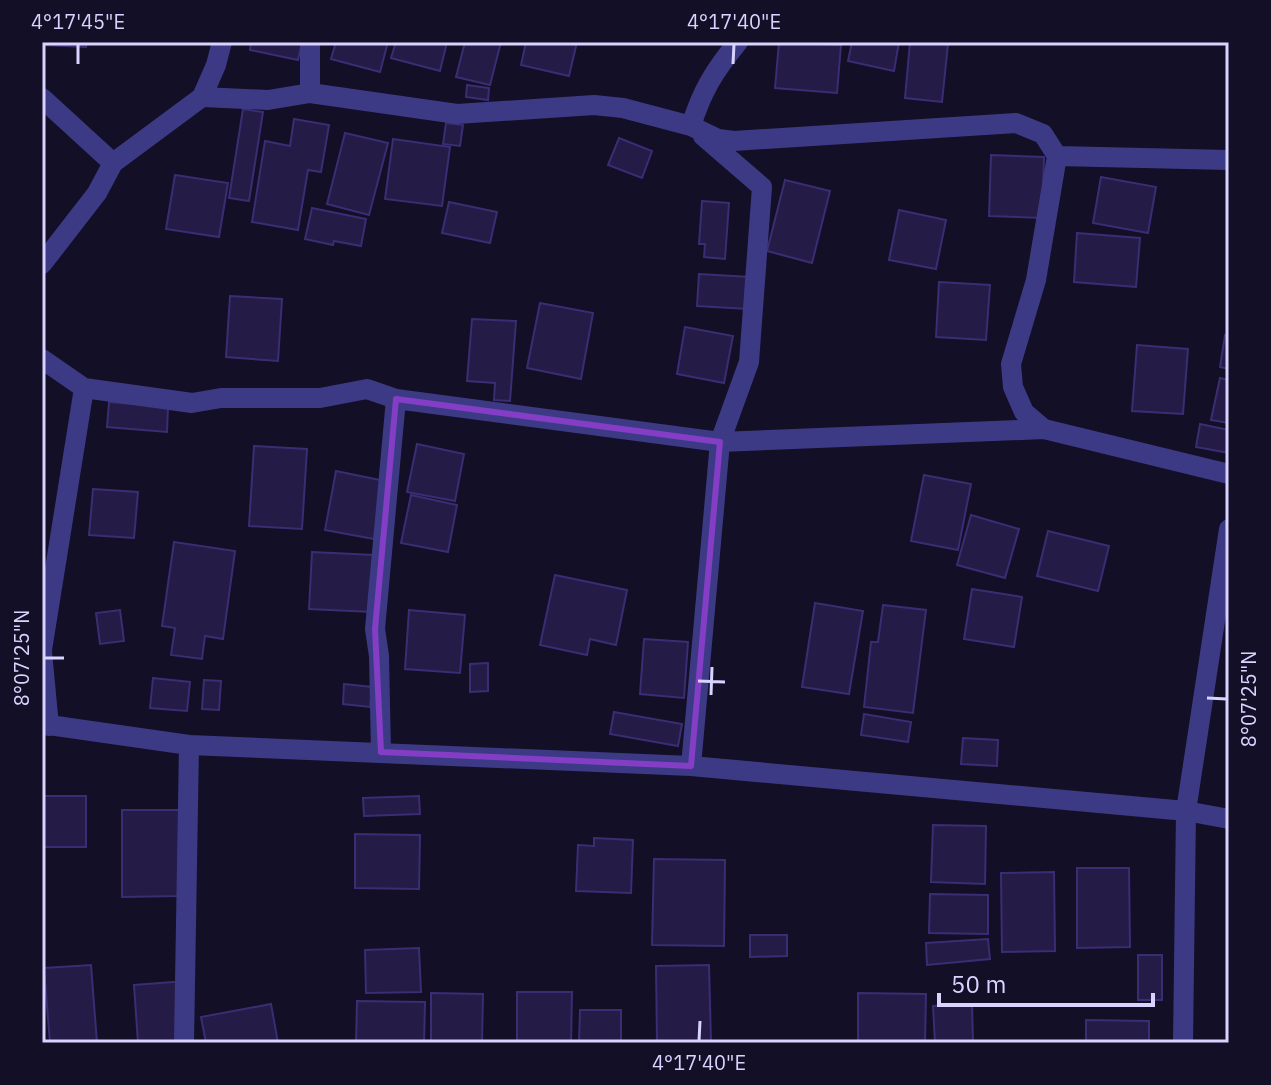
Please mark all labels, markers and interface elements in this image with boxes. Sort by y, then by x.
text: 4°17'45"E [31,8,125,35]
text: 4°17'40"E [687,8,781,35]
text: 8°07'25"N [8,610,35,706]
text: 8°07'25"N [1235,651,1262,747]
scale bar [939,957,1153,1007]
text: 50 m [951,968,1006,1000]
text: 4°17'40"E [652,1049,746,1076]

